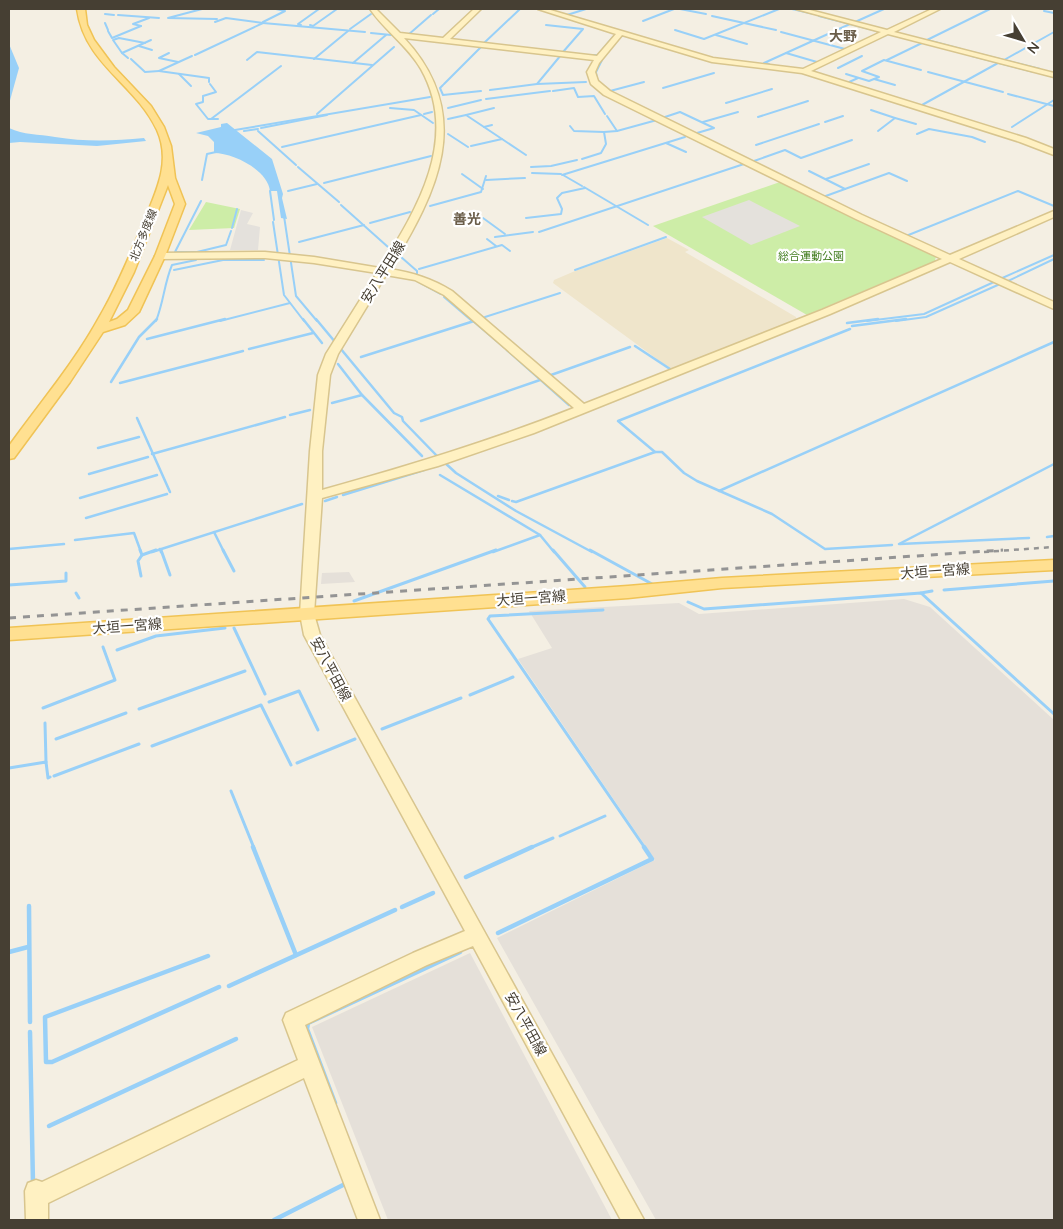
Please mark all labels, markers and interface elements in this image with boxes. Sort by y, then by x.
north arrow [998,15,1048,65]
district label: 大野 [829,27,857,45]
text: N [1023,38,1044,58]
street label: 北方多度線 [126,207,160,263]
district label: 善光 [453,210,481,228]
street label: 安八平田線 [357,238,409,306]
park label: 総合運動公園 [778,249,844,263]
street label: 大垣一宮線 [899,560,971,582]
street label: 大垣一宮線 [495,587,567,609]
street label: 大垣一宮線 [91,615,163,637]
street label: 安八平田線 [307,634,355,704]
street label: 安八平田線 [501,989,551,1059]

